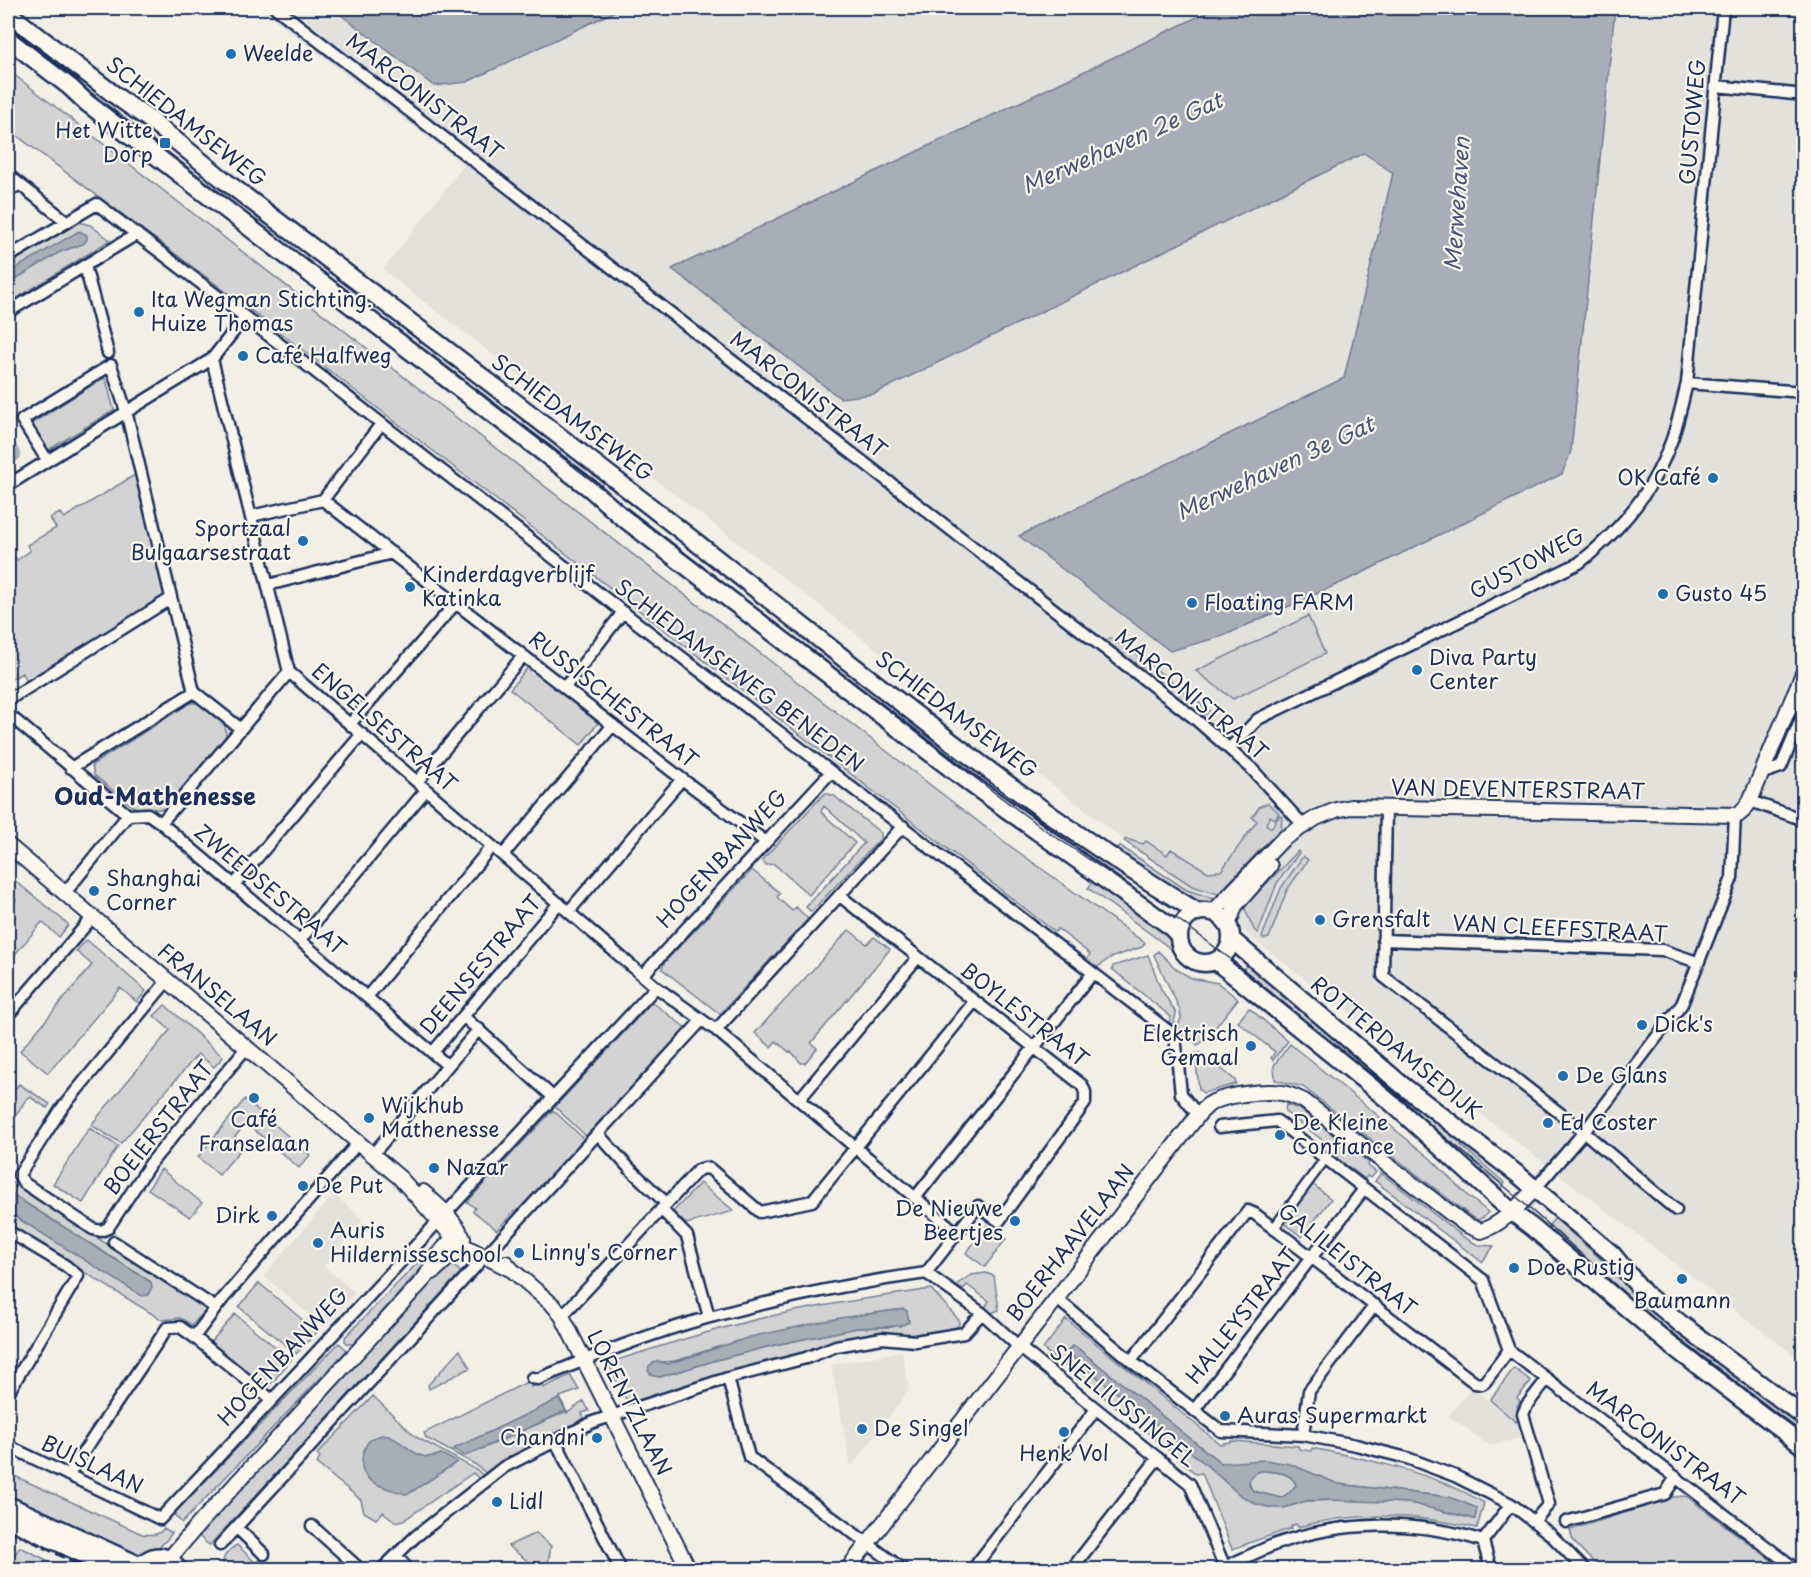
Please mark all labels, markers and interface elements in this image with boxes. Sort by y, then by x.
street label: MARCONISTRAAT [340,24,511,167]
place label: Weelde [243,36,313,68]
marker: Weelde [224,47,238,61]
street label: SCHIEDAMSEWEG [100,48,274,193]
street label: GUSTOWEG [1670,58,1712,186]
water label: Merwehaven 2e Gat [1016,81,1230,201]
place label: Het Witte Dorp [56,113,153,169]
water label: Merwehaven [1434,134,1477,272]
marker: Het Witte Dorp [158,136,172,150]
place label: Ita Wegman Stichting. Huize Thomas [151,282,373,338]
marker: Ita Wegman Stichting. Huize Thomas [132,305,146,319]
street label: MARCONISTRAAT [724,322,895,465]
place label: Café Halfweg [255,338,392,370]
street label: SCHIEDAMSEWEG [485,345,661,488]
marker: Café Halfweg [236,349,250,363]
water label: Merwehaven 3e Gat [1170,405,1381,527]
place label: OK Café [1617,460,1701,492]
marker: OK Café [1706,471,1720,485]
place label: Sportzaal Bulgaarsestraat [131,511,291,567]
street label: GUSTOWEG [1463,519,1589,606]
marker: Sportzaal Bulgaarsestraat [296,534,310,548]
place label: Kinderdagverblijf Katinka [422,557,595,613]
street label: SCHIEDAMSEWEG BENEDEN [609,570,872,779]
place label: Gusto 45 [1675,576,1767,608]
marker: Kinderdagverblijf Katinka [403,580,417,594]
place label: Floating FARM [1204,585,1354,617]
marker: Gusto 45 [1656,587,1670,601]
marker: Floating FARM [1185,596,1199,610]
street label: MARCONISTRAAT [1109,620,1276,768]
street label: RUSSISCHESTRAAT [523,622,706,775]
place label: Diva Party Center [1429,640,1537,696]
street label: SCHIEDAMSEWEG [869,642,1045,785]
street label: ENGELSESTRAAT [306,654,465,799]
marker: Diva Party Center [1410,663,1424,677]
street label: VAN DEVENTERSTRAAT [1391,770,1646,806]
district label: Oud-Mathenesse [54,777,256,813]
street label: HOGENBANWEG [648,781,793,934]
street label: ZWEEDSESTRAAT [188,815,355,962]
place label: Shanghai Corner [106,861,201,917]
marker: Shanghai Corner [87,884,101,898]
street label: DEENSESTRAAT [411,887,548,1041]
place label: Grensfalt [1332,902,1430,934]
street label: VAN CLEEFFSTRAAT [1452,905,1669,949]
marker: Grensfalt [1313,913,1327,927]
street label: FRANSELAAN [152,934,285,1053]
street label: BOYLESTRAAT [954,953,1097,1074]
street label: ROTTERDAMSEDIJK [1305,967,1490,1126]
place label: Dick's [1654,1007,1713,1039]
place label: Elektrisch Gemaal [1142,1016,1239,1072]
marker: Dick's [1635,1018,1649,1032]
marker: Elektrisch Gemaal [1244,1039,1258,1053]
street label: BOEIERSTRAAT [95,1052,220,1201]
place label: De Glans [1575,1058,1667,1090]
marker: De Glans [1556,1069,1570,1083]
place label: Wijkhub Mathenesse [381,1088,499,1144]
marker: Café Franselaan [247,1091,261,1105]
place label: Café Franselaan [198,1102,310,1158]
place label: De Kleine Confiance [1292,1105,1394,1161]
place label: Ed Coster [1560,1105,1657,1137]
marker: Wijkhub Mathenesse [362,1111,376,1125]
marker: Ed Coster [1541,1116,1555,1130]
marker: De Kleine Confiance [1273,1128,1287,1142]
place label: Nazar [446,1150,509,1182]
street label: BOERHAAVELAAN [998,1156,1141,1327]
marker: Nazar [427,1161,441,1175]
place label: De Put [315,1168,383,1200]
marker: De Put [296,1179,310,1193]
place label: De Nieuwe Beertjes [895,1191,1003,1247]
street label: GALILEISTRAAT [1272,1194,1424,1323]
place label: Dirk [215,1198,260,1230]
marker: Dirk [265,1209,279,1223]
place label: Auris Hildernisseschool [330,1213,502,1269]
marker: De Nieuwe Beertjes [1008,1214,1022,1228]
place label: Linny's Corner [531,1235,678,1267]
marker: Auris Hildernisseschool [311,1236,325,1250]
street label: HALLEYSTRAAT [1177,1239,1305,1390]
marker: Linny's Corner [512,1246,526,1260]
place label: Doe Rustig [1526,1250,1635,1282]
marker: Doe Rustig [1507,1261,1521,1275]
marker: Baumann [1675,1272,1689,1286]
street label: HOGENBANWEG [209,1279,354,1432]
place label: Baumann [1633,1283,1731,1315]
street label: LORENTZLAAN [580,1324,681,1481]
street label: SNELLIUSSINGEL [1044,1335,1205,1474]
street label: MARCONISTRAAT [1580,1372,1753,1513]
place label: Auras Supermarkt [1237,1398,1427,1430]
marker: Auras Supermarkt [1218,1409,1232,1423]
place label: De Singel [874,1411,968,1443]
place label: Chandni [500,1420,585,1452]
marker: De Singel [855,1422,869,1436]
marker: Henk Vol [1057,1425,1071,1439]
street label: BUISLAAN [37,1426,149,1501]
marker: Chandni [590,1431,604,1445]
place label: Henk Vol [1019,1436,1109,1468]
place label: Lidl [509,1484,544,1516]
marker: Lidl [490,1495,504,1509]

